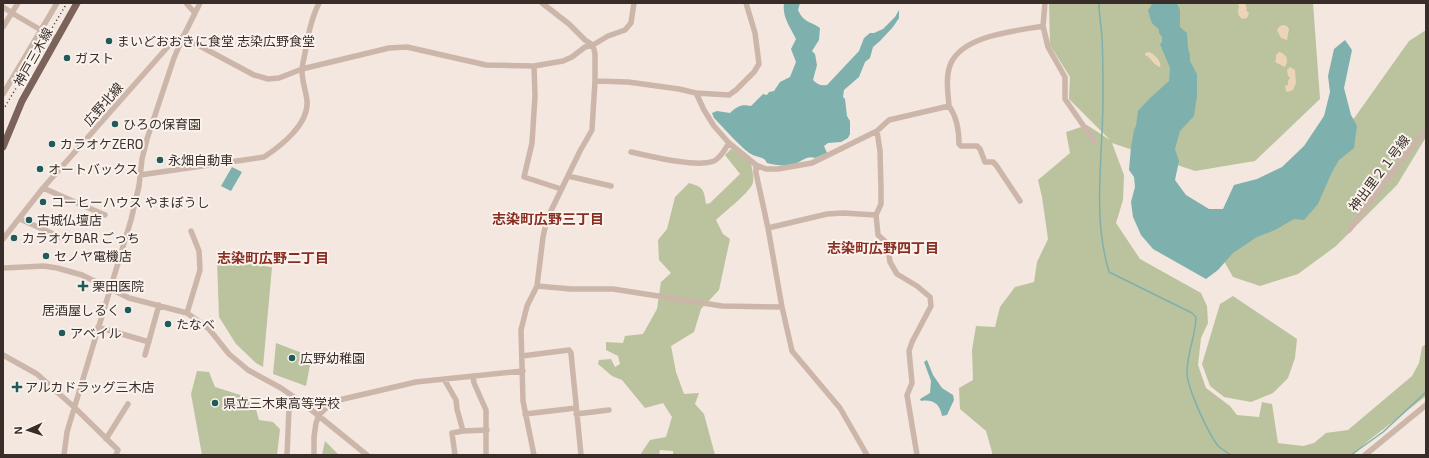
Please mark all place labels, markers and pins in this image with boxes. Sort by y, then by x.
place label: まいどおおきに食堂 志染広野食堂 [117,33,315,49]
marker: まいどおおきに食堂 志染広野食堂 [104,36,114,46]
place label: ガスト [75,50,114,66]
marker: ガスト [62,53,72,63]
place label: ひろの保育園 [123,116,201,132]
marker: ひろの保育園 [110,119,120,129]
place label: カラオケZERO [60,136,143,152]
marker: カラオケZERO [47,139,57,149]
place label: 永畑自動車 [168,152,233,168]
marker: 永畑自動車 [155,155,165,165]
place label: オートバックス [48,161,139,177]
marker: オートバックス [35,164,45,174]
place label: コーヒーハウス やまぼうし [51,194,210,210]
marker: コーヒーハウス やまぼうし [38,197,48,207]
place label: 古城仏壇店 [37,212,102,228]
marker: 古城仏壇店 [24,215,34,225]
place label: カラオケBAR ごっち [22,230,140,246]
marker: カラオケBAR ごっち [9,233,19,243]
place label: セノヤ電機店 [54,248,132,264]
marker: セノヤ電機店 [41,251,51,261]
place label: 栗田医院 [92,278,144,294]
marker: 栗田医院 [77,280,89,292]
place label: 居酒屋しるく [42,302,120,318]
marker: 居酒屋しるく [123,305,133,315]
place label: たなべ [176,316,215,332]
marker: たなべ [163,319,173,329]
place label: アベイル [70,325,122,341]
marker: アベイル [57,328,67,338]
place label: 広野幼稚園 [300,350,365,366]
marker: 広野幼稚園 [287,353,297,363]
place label: アルカドラッグ三木店 [25,379,154,395]
marker: アルカドラッグ三木店 [12,382,22,392]
place label: 県立三木東高等学校 [223,395,340,411]
marker: 県立三木東高等学校 [210,398,220,408]

